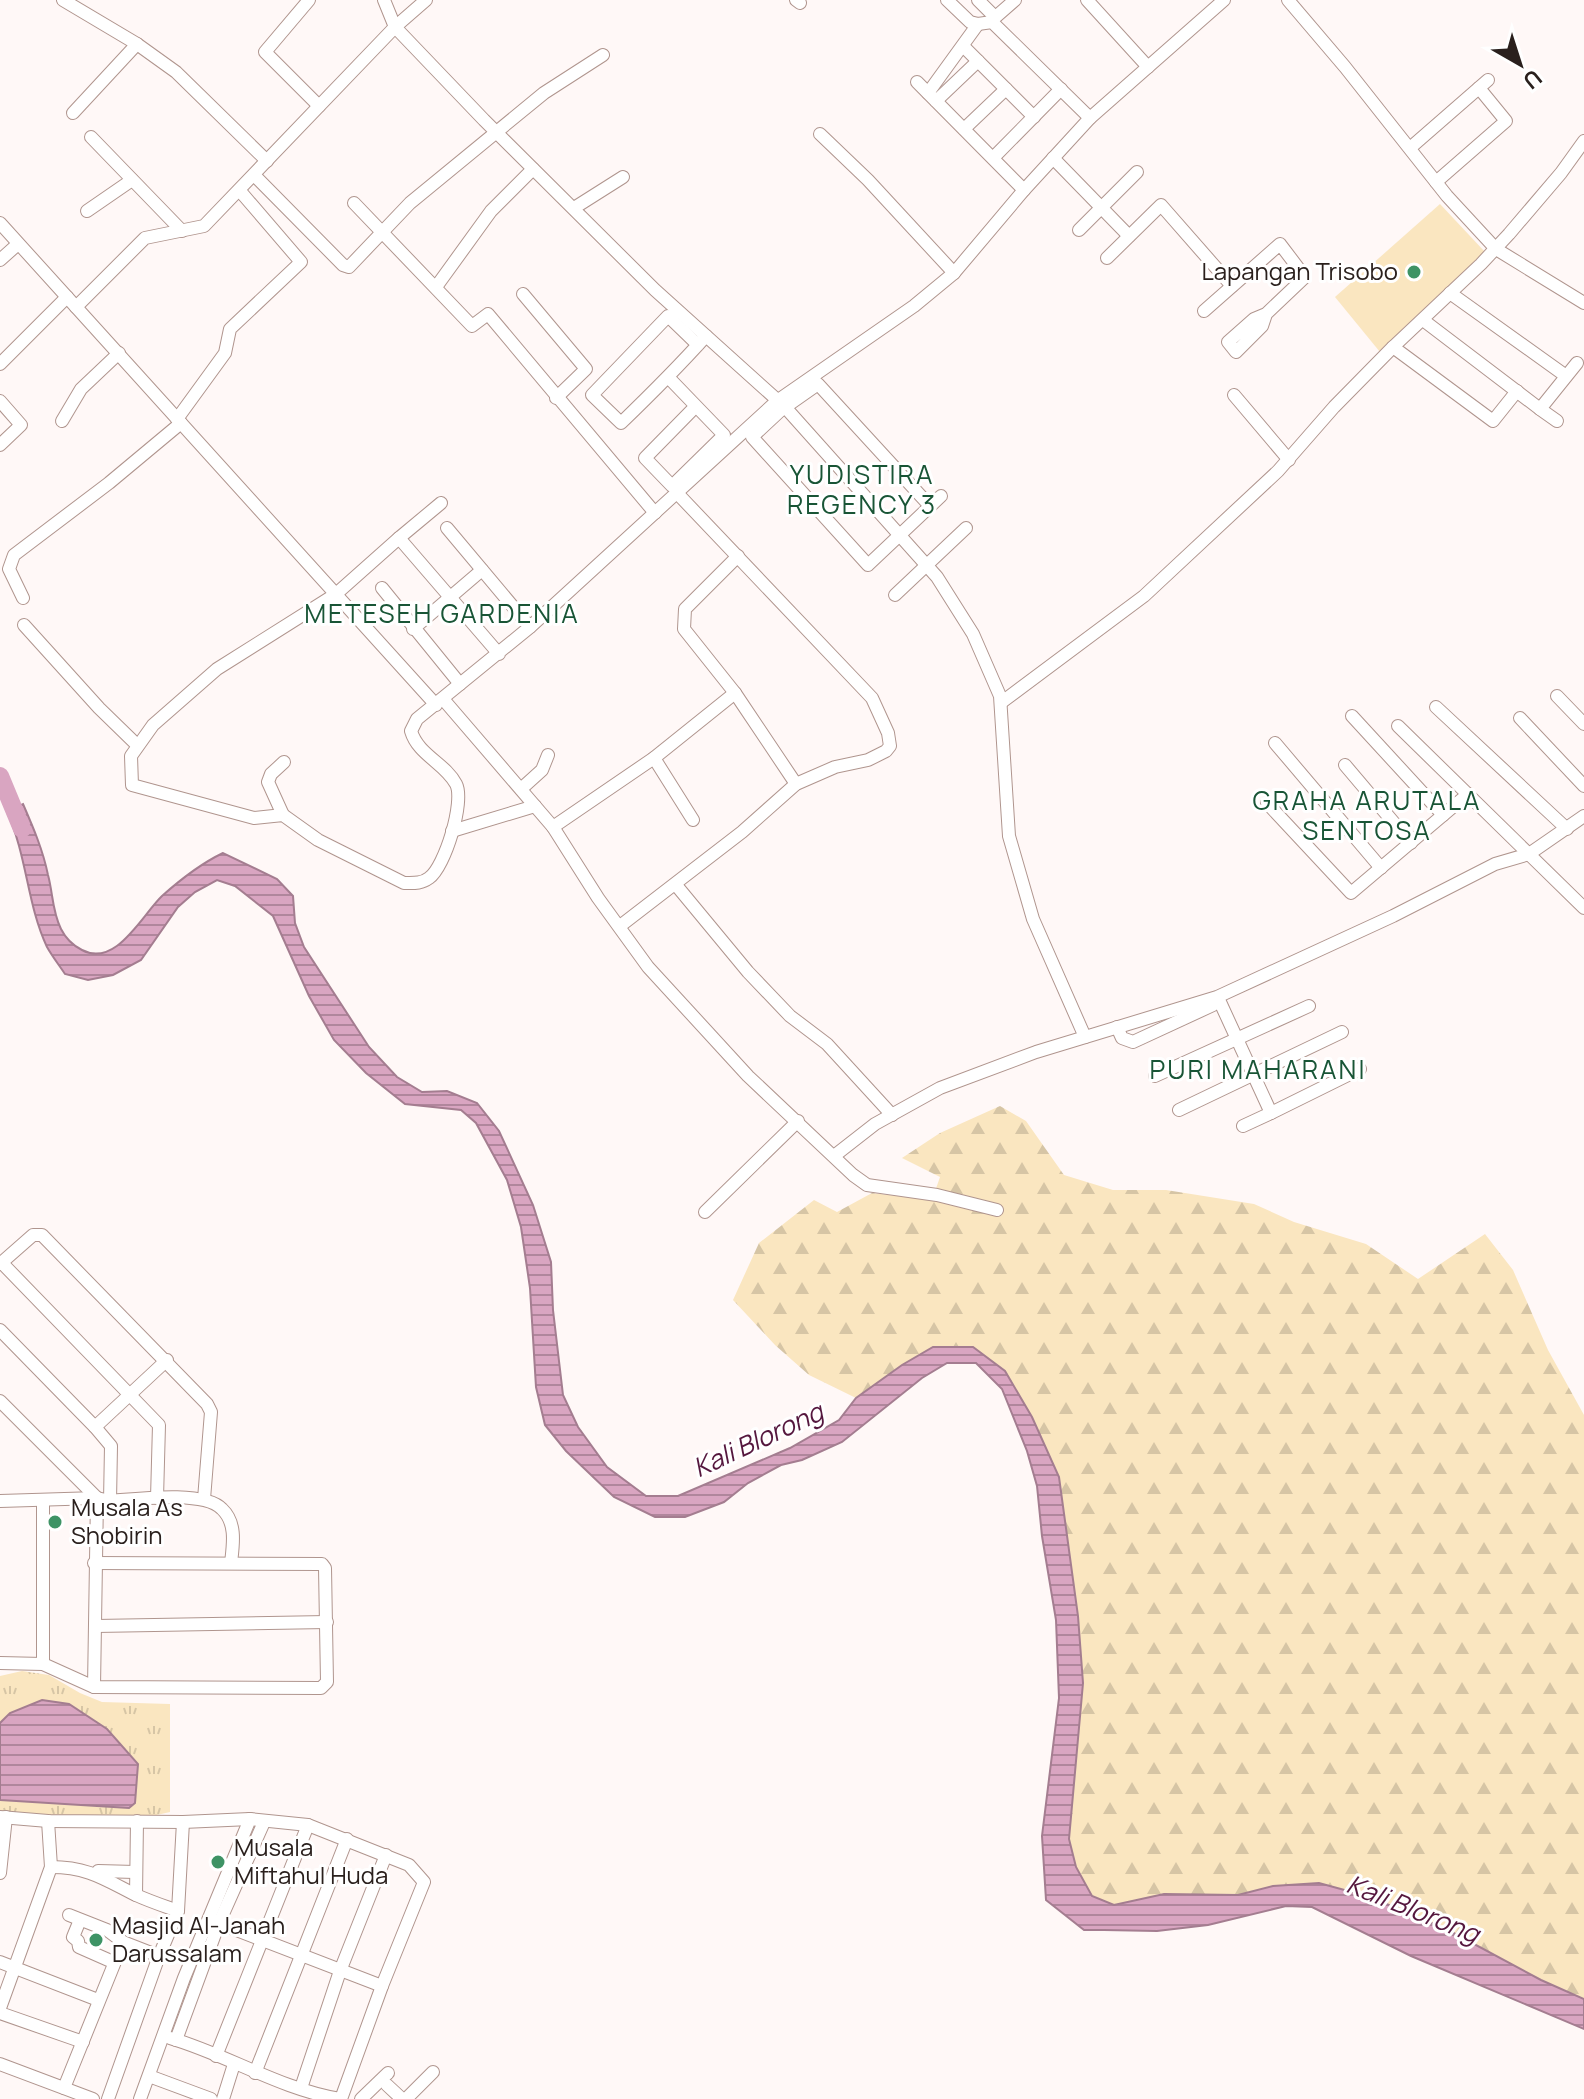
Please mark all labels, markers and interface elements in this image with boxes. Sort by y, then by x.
north arrow [1480,24,1560,104]
text: U [1517,63,1548,96]
place label: Lapangan Trisobo [1201,254,1398,287]
marker: Lapangan Trisobo [1405,263,1423,281]
district label: YUDISTIRA REGENCY 3 [787,456,937,522]
district label: METESEH GARDENIA [304,595,580,631]
district label: GRAHA ARUTALA SENTOSA [1253,782,1481,848]
district label: PURI MAHARANI [1150,1051,1366,1087]
water label: Kali Blorong [687,1392,831,1485]
place label: Musala As Shobirin [71,1490,183,1551]
marker: Musala As Shobirin [46,1513,64,1531]
place label: Musala Miftahul Huda [234,1830,388,1891]
marker: Musala Miftahul Huda [209,1853,227,1871]
water label: Kali Blorong [1342,1865,1487,1952]
place label: Masjid Al-Janah Darussalam [112,1908,285,1969]
marker: Masjid Al-Janah Darussalam [87,1931,105,1949]

